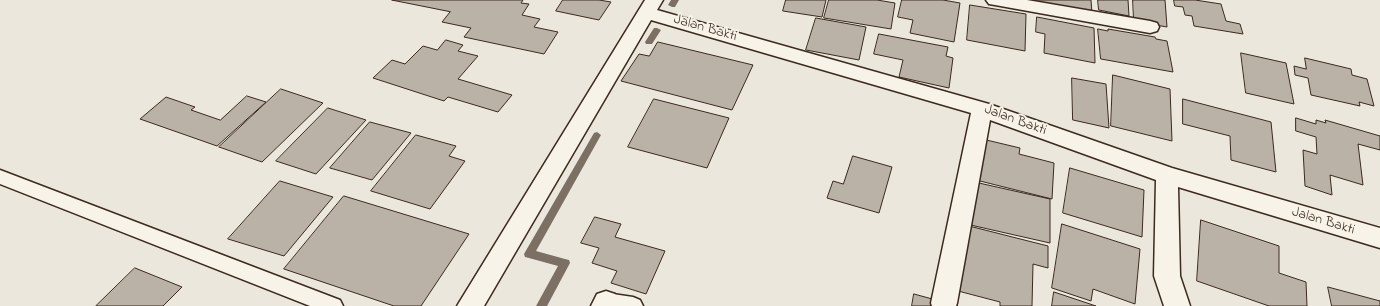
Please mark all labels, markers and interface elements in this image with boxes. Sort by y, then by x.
street label: Jalan Bakti [671,12,739,46]
street label: Jalan Bakti [982,102,1048,140]
street label: Jalan Bakti [1289,204,1357,240]

